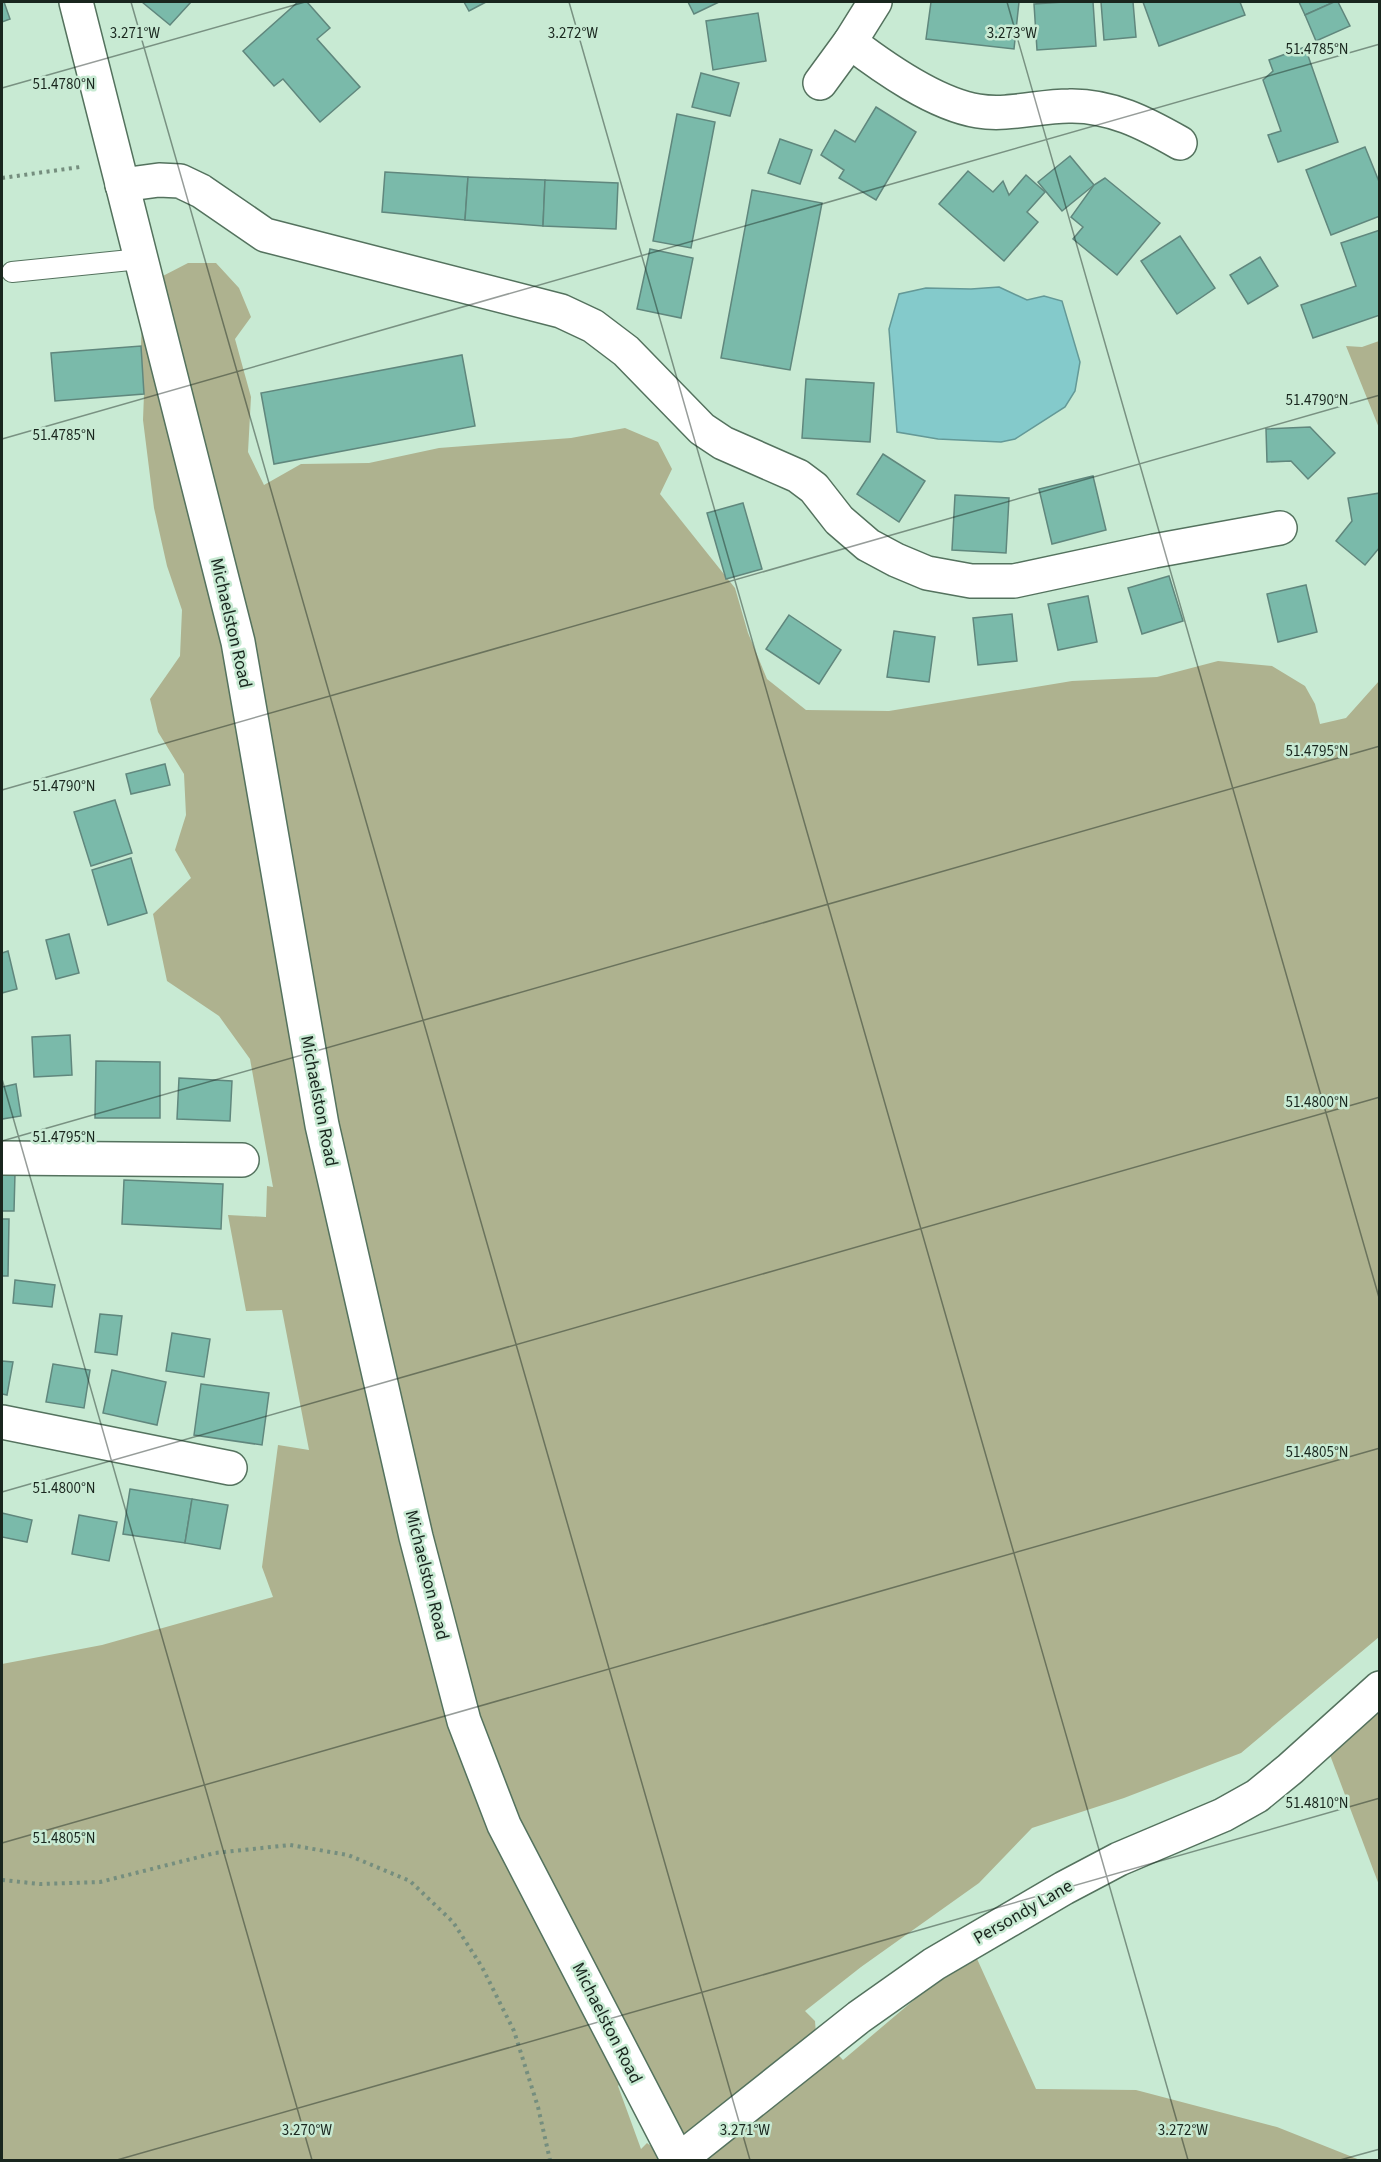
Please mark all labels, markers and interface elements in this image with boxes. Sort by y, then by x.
text: 3.271°W [110,23,160,44]
text: 3.272°W [548,23,598,44]
text: 3.273°W [987,23,1037,44]
text: 51.4785°N [1285,39,1349,60]
text: 51.4780°N [32,74,96,95]
text: 51.4790°N [1285,390,1349,411]
text: 51.4785°N [32,425,96,446]
street label: Michaelston Road [204,555,258,691]
text: 51.4795°N [1285,741,1349,762]
text: 51.4790°N [32,776,96,797]
street label: Michaelston Road [294,1033,344,1169]
text: 51.4800°N [1285,1092,1349,1113]
text: 51.4795°N [32,1127,96,1148]
text: 51.4805°N [1285,1442,1349,1463]
text: 51.4800°N [32,1478,96,1499]
street label: Michaelston Road [399,1507,455,1643]
text: 51.4810°N [1285,1793,1349,1814]
text: 51.4805°N [32,1828,96,1849]
street label: Persondy Lane [969,1873,1077,1950]
street label: Michaelston Road [566,1958,648,2088]
text: 3.270°W [282,2120,332,2141]
text: 3.271°W [720,2120,770,2141]
text: 3.272°W [1158,2120,1208,2141]

